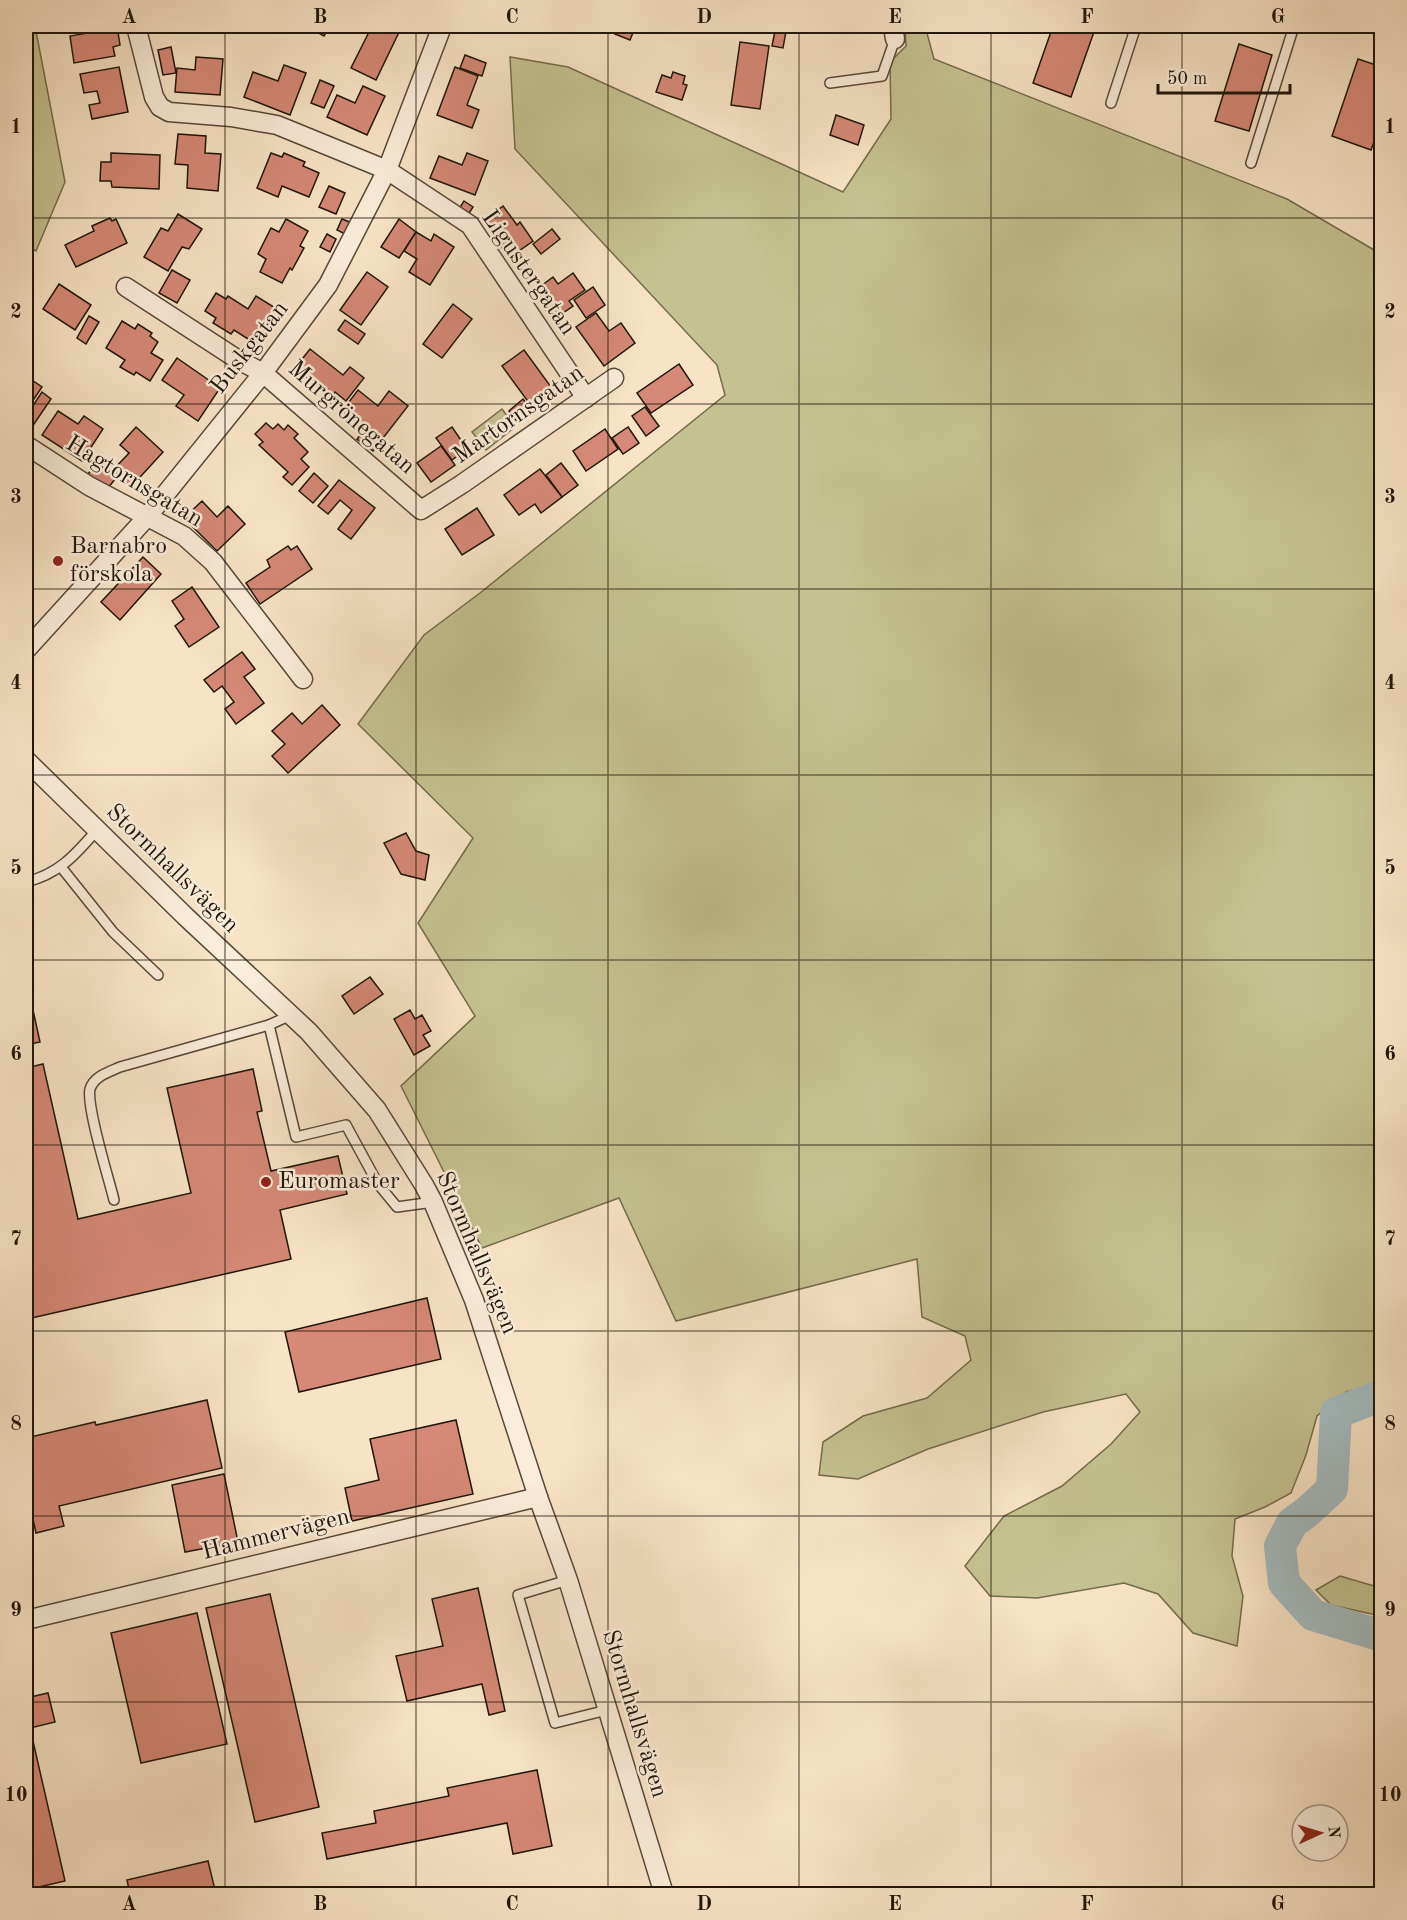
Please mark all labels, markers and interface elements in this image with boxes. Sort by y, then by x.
text: A [121,8,137,28]
text: B [313,8,327,28]
text: C [505,8,519,28]
text: D [696,8,712,28]
text: E [888,8,902,28]
text: F [1080,8,1094,28]
text: G [1271,8,1285,28]
scale bar [1158,57,1290,95]
text: 50 m [1167,70,1207,88]
text: 1 [10,118,22,138]
text: 1 [1384,118,1396,138]
street label: Ligustergatan [476,206,580,340]
street label: Buskgatan [207,297,293,399]
text: 2 [10,303,22,323]
text: 2 [1384,303,1396,323]
street label: Murgrönegatan [283,357,419,479]
street label: Martornsgatan [449,361,589,469]
street label: Hagtornsgatan [61,432,207,532]
text: 3 [10,488,22,508]
text: 3 [1384,488,1396,508]
place label: Barnabro förskola [70,535,167,587]
marker: Barnabro förskola [51,554,65,568]
text: 4 [10,674,22,694]
text: 4 [1384,674,1396,694]
street label: Stormhallsvägen [101,800,243,938]
text: 5 [10,858,22,879]
text: 5 [1384,858,1396,879]
text: 6 [10,1045,22,1065]
text: 6 [1384,1045,1396,1065]
street label: Stormhallsvägen [431,1168,521,1338]
place label: Euromaster [278,1170,400,1194]
marker: Euromaster [259,1175,273,1189]
text: 7 [10,1230,22,1250]
text: 7 [1384,1230,1396,1250]
text: 8 [10,1415,22,1435]
text: 8 [1384,1415,1396,1435]
street label: Hammervägen [200,1505,352,1565]
text: 9 [10,1601,22,1621]
text: 9 [1384,1601,1396,1621]
street label: Stormhallsvägen [597,1627,671,1801]
text: 10 [4,1786,28,1806]
text: 10 [1378,1786,1402,1806]
north arrow [1290,1803,1350,1863]
text: N [1325,1825,1341,1840]
text: A [121,1895,137,1915]
text: B [313,1895,327,1915]
text: C [505,1895,519,1915]
text: D [696,1895,712,1915]
text: E [888,1895,902,1915]
text: F [1080,1895,1094,1915]
text: G [1271,1895,1285,1915]

